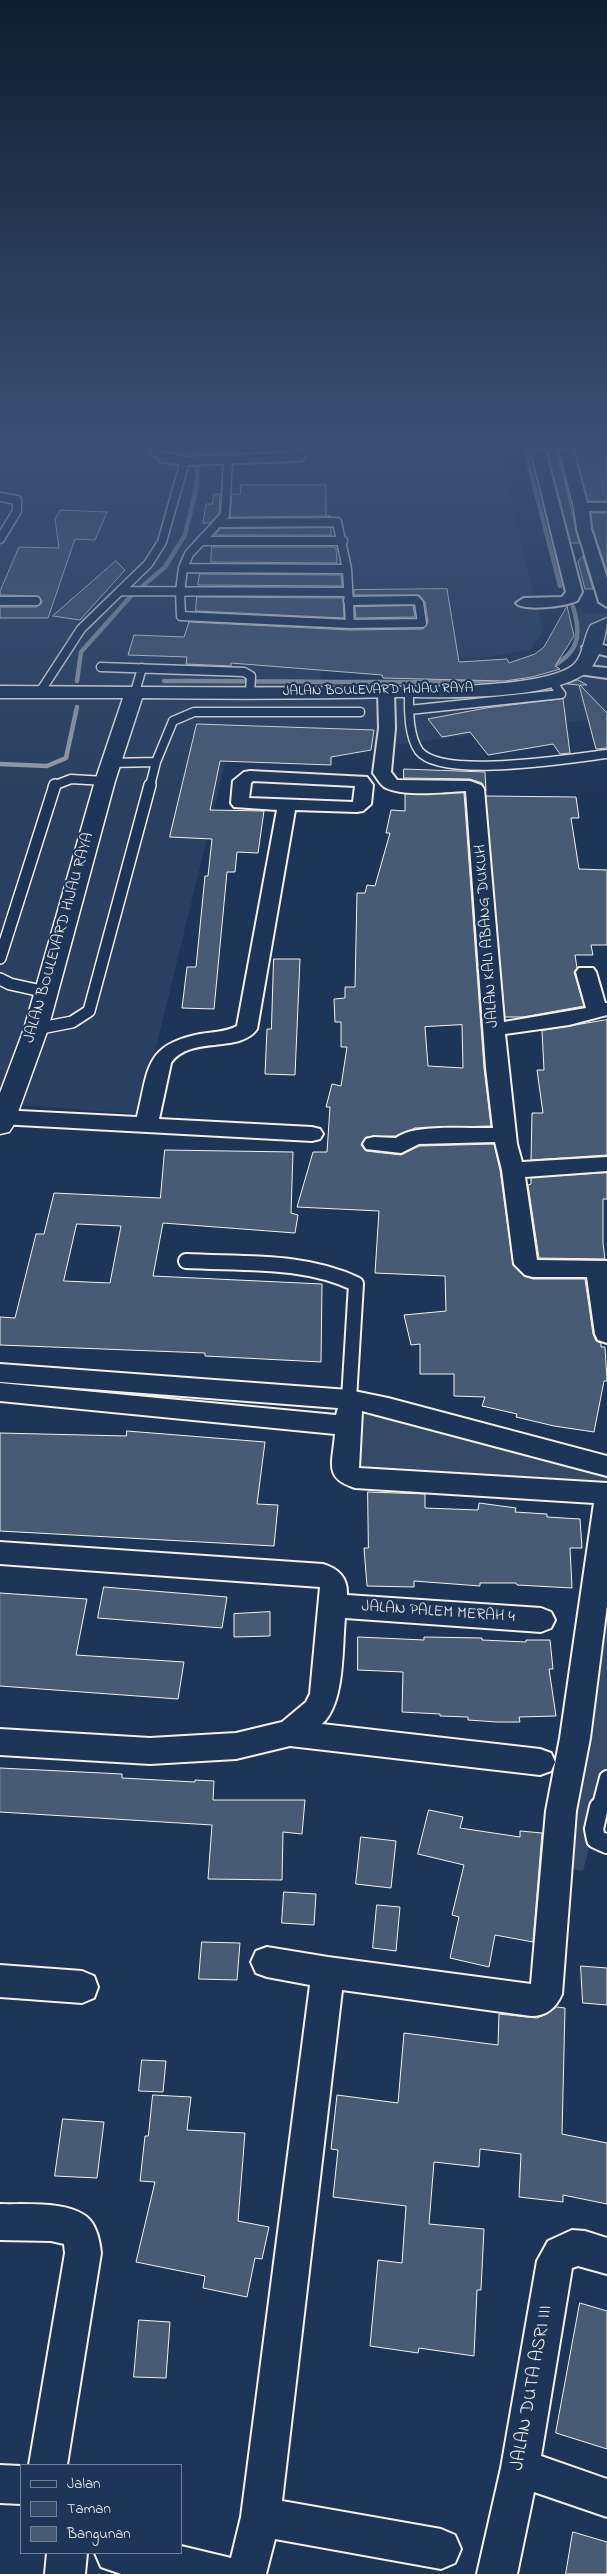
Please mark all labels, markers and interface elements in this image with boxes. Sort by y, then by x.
street label: JALAN BOULEVARD HIJAU RAYA [283,681,473,701]
street label: JALAN BOULEVARD HIJAU RAYA [21,831,99,1045]
street label: JALAN KALI ABANG DUKUH [472,844,504,1028]
street label: JALAN PALEM MERAH 4 [361,1598,515,1628]
street label: JALAN DUTA ASRI III [507,2303,559,2473]
legend [20,2464,182,2554]
text: Jalan [67,2473,100,2495]
text: Taman [67,2498,111,2520]
text: Bangunan [67,2523,131,2545]

